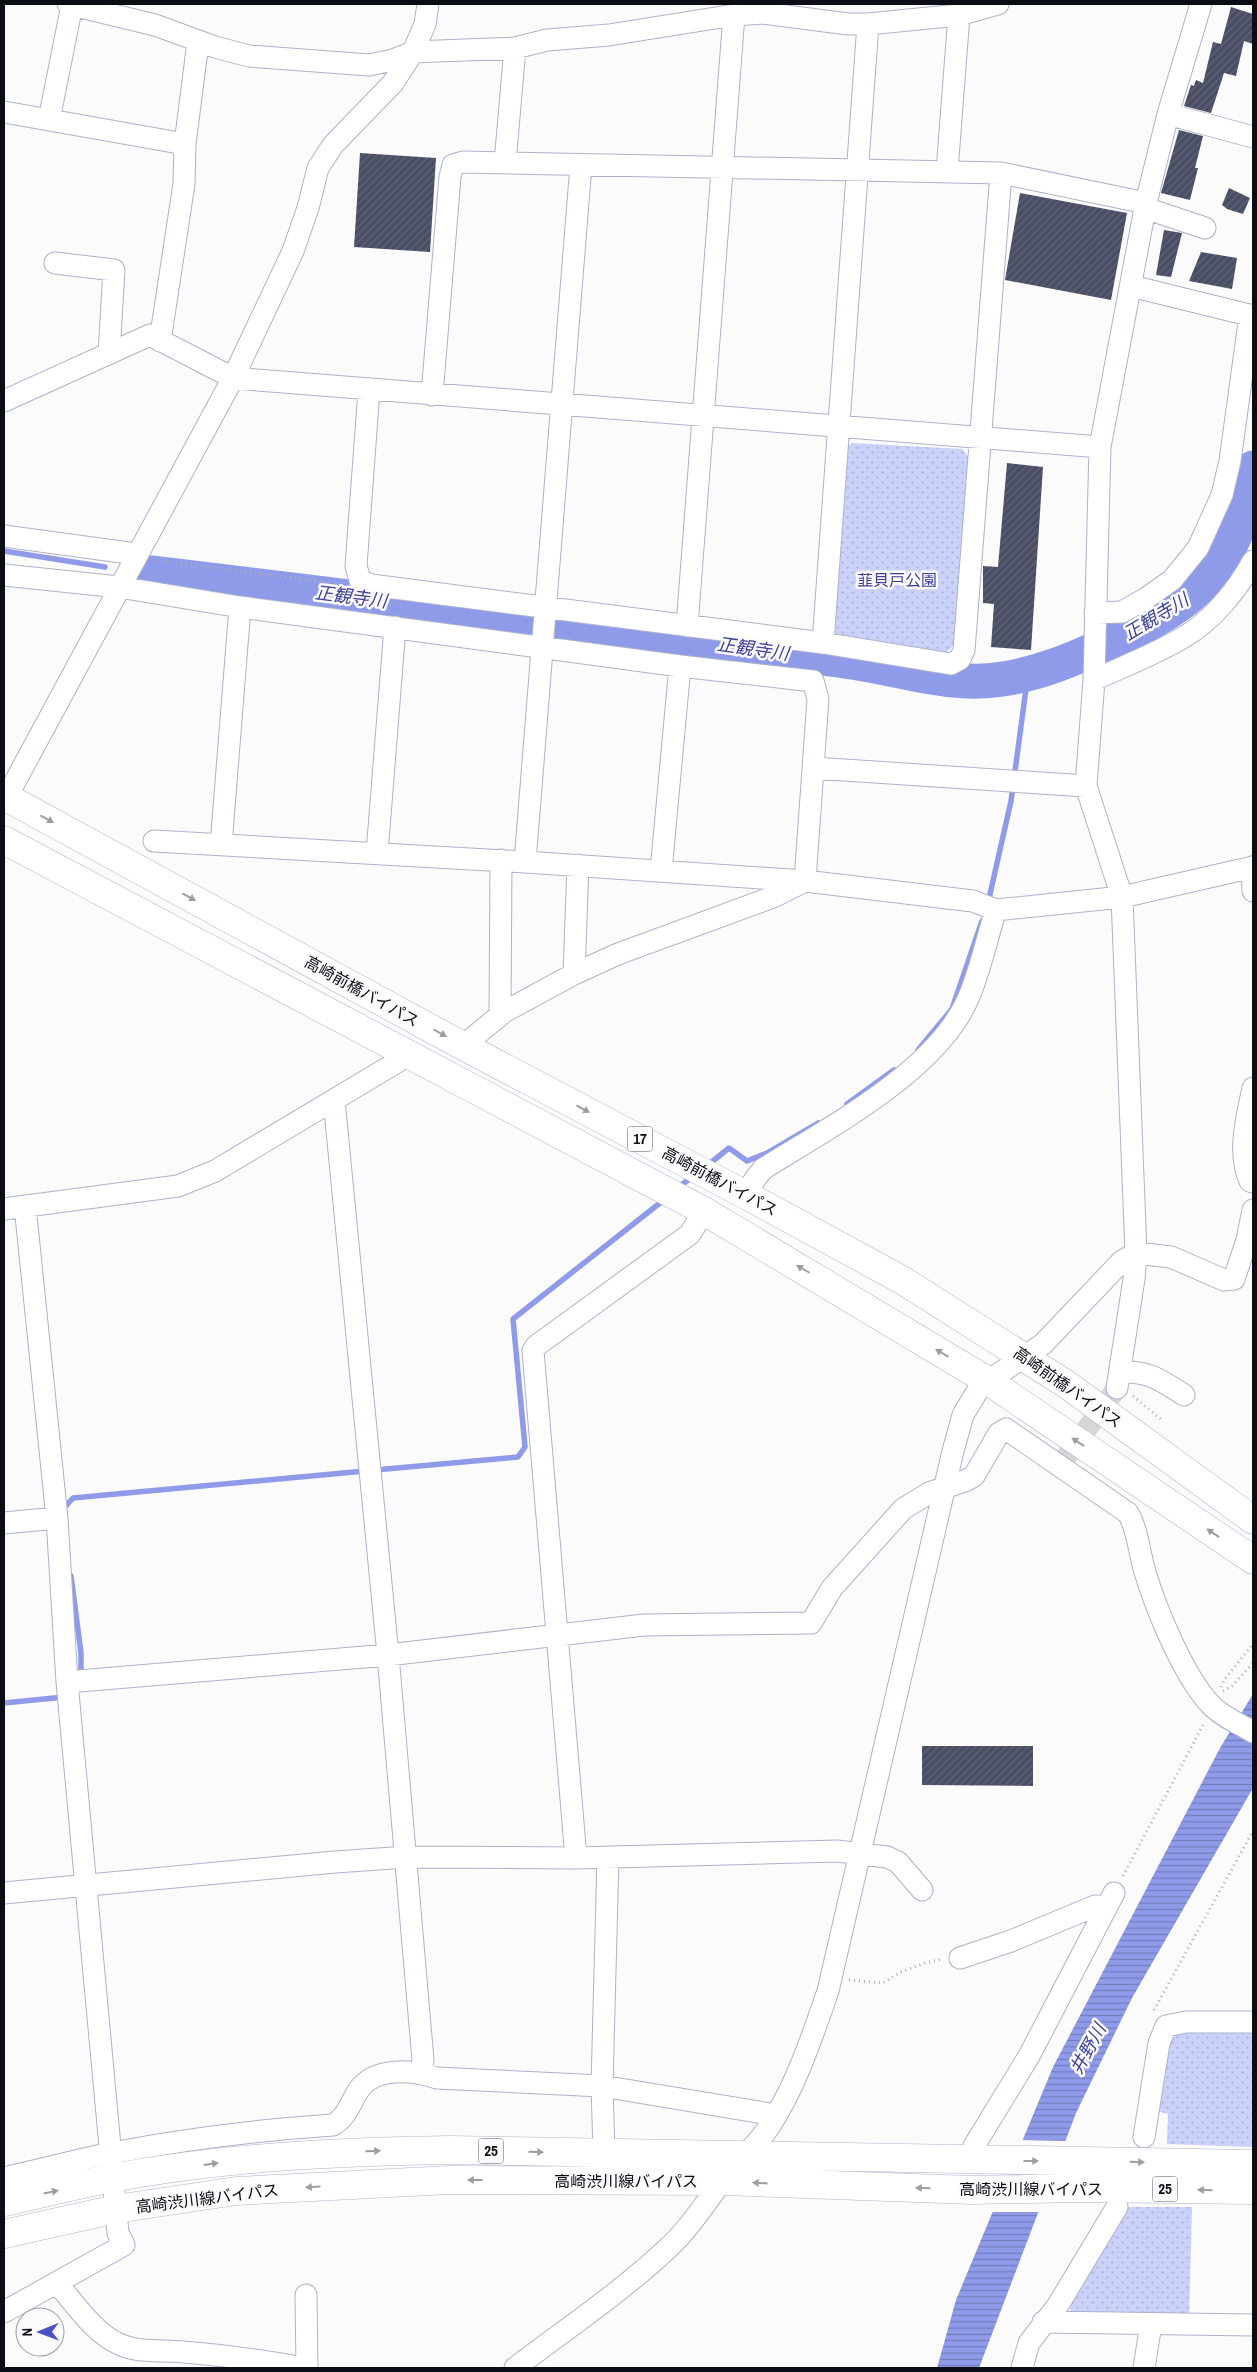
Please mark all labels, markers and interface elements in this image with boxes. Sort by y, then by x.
park label: 韮貝戸公園 [857,569,937,591]
water label: 正観寺川 [314,580,390,614]
water label: 正観寺川 [1118,586,1195,646]
water label: 正観寺川 [716,631,792,666]
one-way arrow [40,815,53,824]
one-way arrow [182,893,197,901]
street label: 高崎前橋バイパス [301,950,423,1032]
one-way arrow [433,1029,446,1038]
one-way arrow [576,1105,591,1113]
road number: 17 [628,1126,652,1152]
street label: 高崎前橋バイパス [658,1141,782,1221]
one-way arrow [796,1264,810,1273]
street label: 高崎前橋バイパス [1009,1341,1127,1433]
one-way arrow [936,1348,949,1357]
one-way arrow [1071,1437,1085,1447]
one-way arrow [1206,1528,1220,1537]
water label: 井野川 [1064,2017,1113,2078]
road number: 25 [478,2138,504,2164]
one-way arrow [365,2147,381,2155]
one-way arrow [528,2148,544,2156]
one-way arrow [1023,2157,1039,2165]
one-way arrow [1129,2158,1145,2166]
one-way arrow [204,2160,220,2168]
street label: 高崎渋川線バイパス [554,2170,698,2192]
one-way arrow [467,2176,483,2184]
road number: 25 [1152,2176,1178,2202]
street label: 高崎渋川線バイパス [134,2178,280,2218]
one-way arrow [752,2178,768,2186]
street label: 高崎渋川線バイパス [959,2178,1103,2200]
one-way arrow [305,2184,321,2192]
one-way arrow [914,2184,930,2192]
one-way arrow [1196,2186,1212,2194]
one-way arrow [44,2188,59,2196]
north arrow [15,2307,65,2357]
text: N [18,2328,36,2337]

